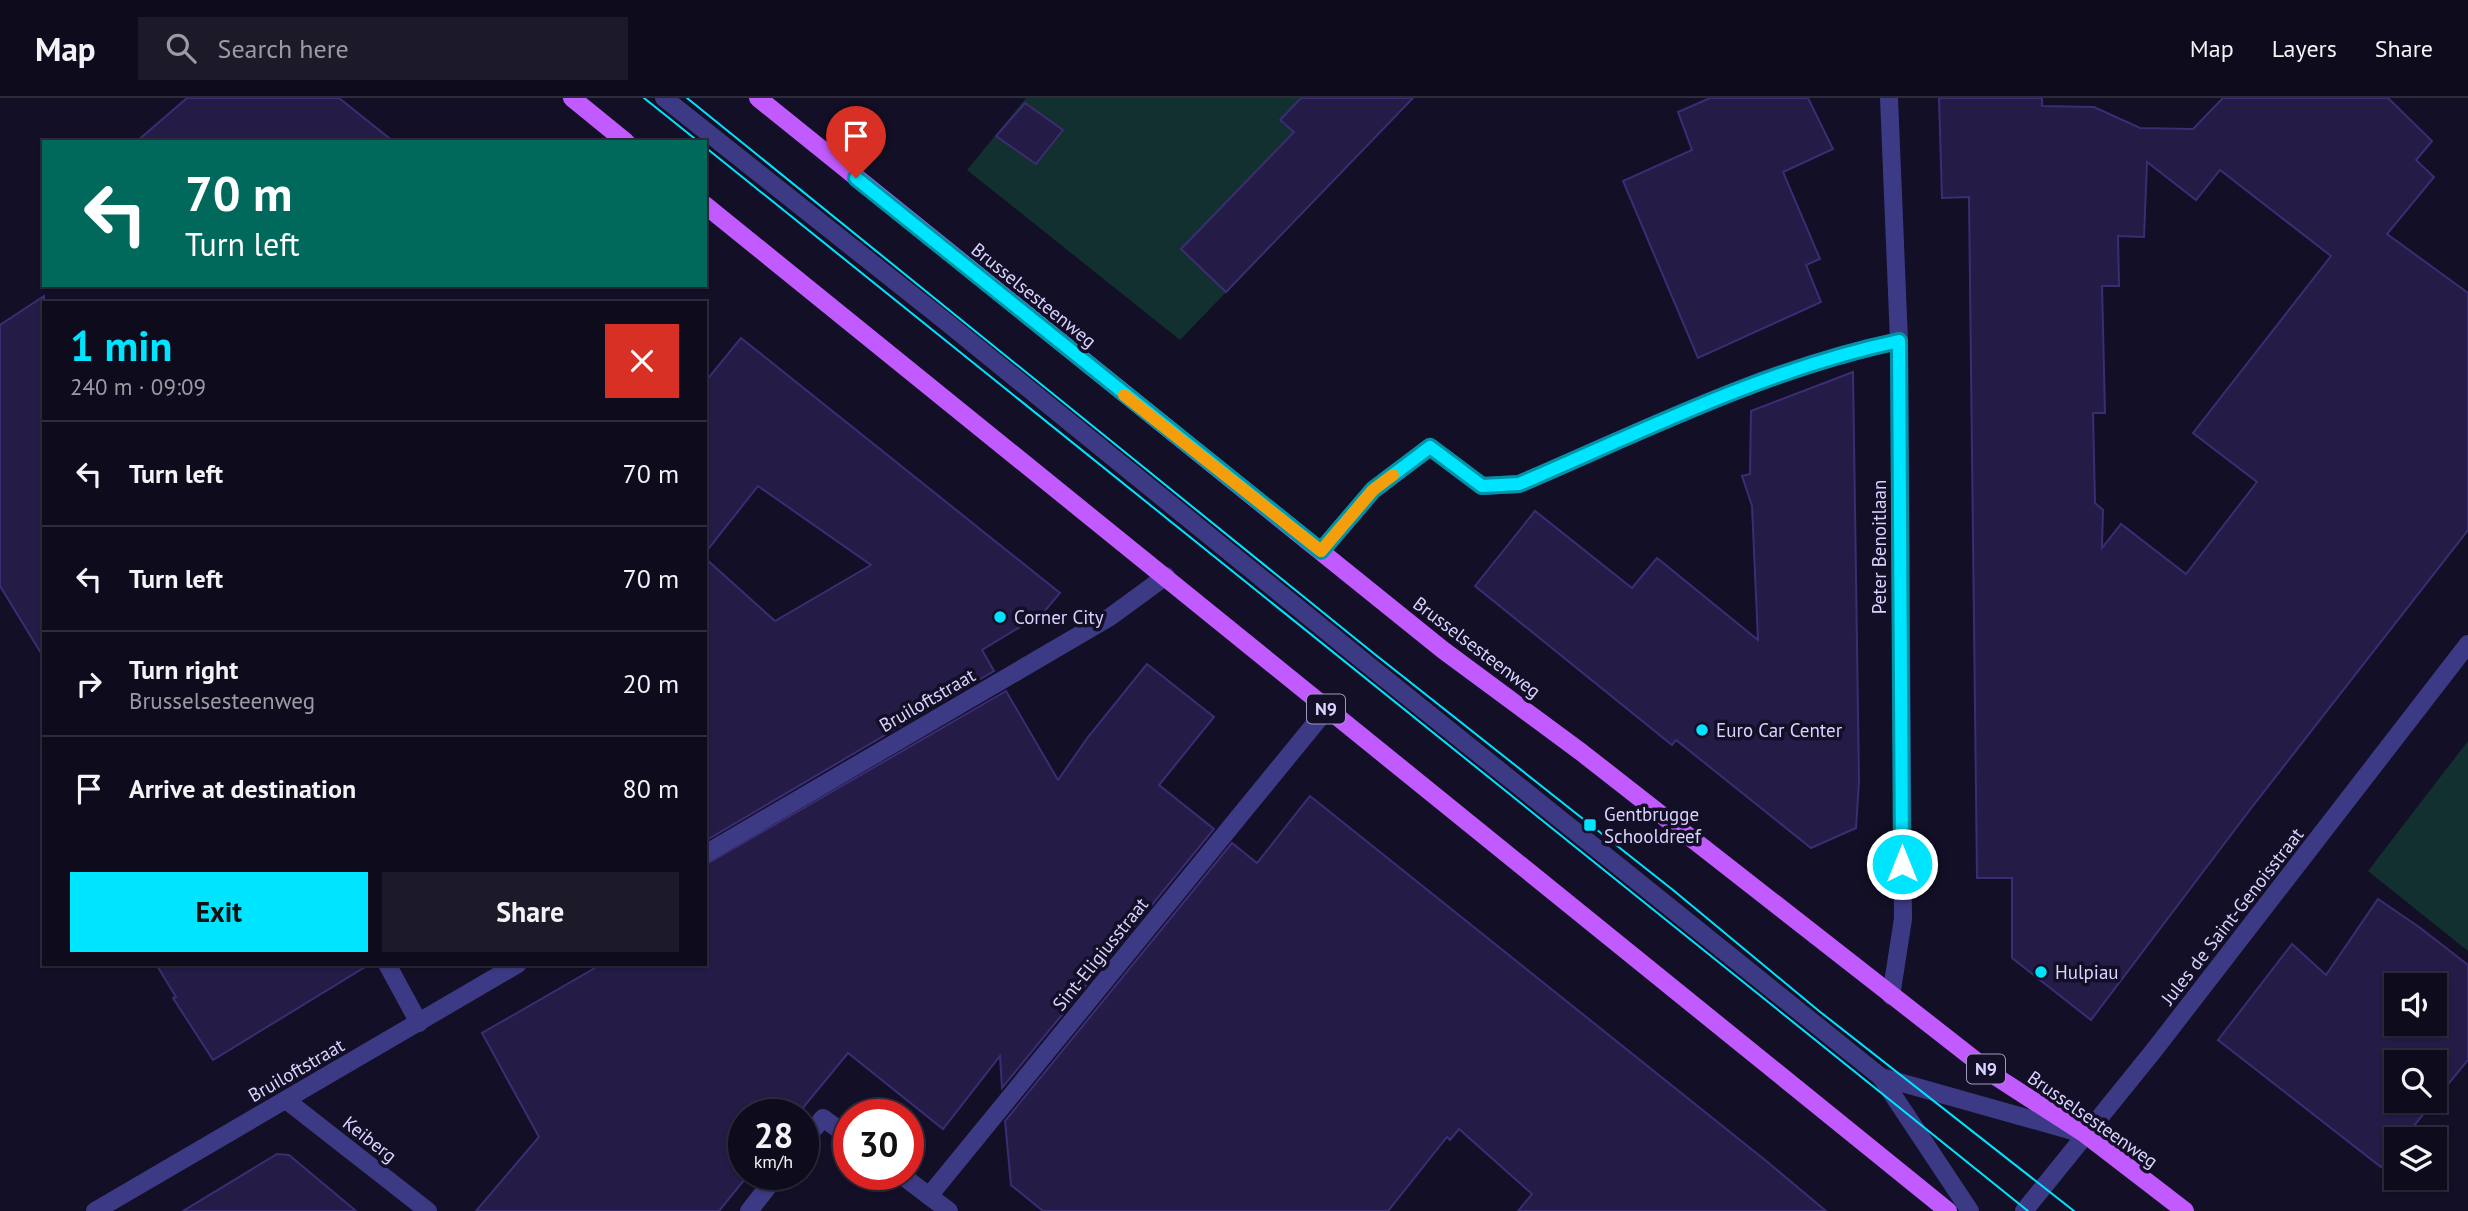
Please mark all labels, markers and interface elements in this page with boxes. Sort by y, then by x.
search box [138,17,628,80]
text: Map [35,27,96,70]
icon: search [162,29,200,67]
text: Search here [218,32,349,65]
text: Map [2190,33,2234,64]
text: Layers [2272,33,2337,64]
text: Share [2375,33,2433,64]
pin [826,106,886,178]
icon: arrive [837,117,875,155]
text: 70 m [185,161,292,225]
icon: left [70,168,161,259]
text: Turn left [185,223,300,265]
street label: Brusselsesteenweg [967,237,1101,353]
text: 1 min [70,318,172,373]
button: close [605,324,679,398]
text: 240 m · 09:09 [70,372,206,401]
icon: left [70,455,108,493]
text: Turn left [129,457,223,490]
text: 70 m [623,457,679,490]
street label: Peter Benoitlaan [1867,480,1891,614]
icon: left [70,560,108,598]
text: Turn left [129,562,223,595]
text: 70 m [623,562,679,595]
street label: Brusselsesteenweg [1408,591,1546,703]
place label: Corner City [1014,605,1104,629]
marker: Corner City [992,609,1008,625]
text: Turn right [129,653,238,686]
street label: Bruiloftstraat [875,663,980,737]
icon: right [70,665,108,703]
text: 20 m [623,667,679,700]
text: Brusselsesteenweg [129,686,315,715]
road number: N9 [1307,694,1345,724]
place label: Euro Car Center [1716,718,1843,742]
marker: Euro Car Center [1694,722,1710,738]
icon: arrive [70,770,108,808]
text: Arrive at destination [129,772,356,805]
text: 80 m [623,772,679,805]
place label: Gentbrugge Schooldreef [1604,802,1702,848]
marker: Gentbrugge Schooldreef [1582,817,1598,833]
street label: Jules de Saint-Genoisstraat [2155,822,2309,1010]
position arrow [1865,827,1939,901]
button: Exit [70,872,368,952]
button: Share [382,872,679,952]
street label: Sint-Eligiusstraat [1047,892,1153,1015]
place label: Hulpiau [2055,960,2119,984]
marker: Hulpiau [2033,964,2049,980]
map controls [2384,973,2447,1190]
button: sound [2384,973,2447,1036]
street label: Bruiloftstraat [244,1033,349,1107]
button: search [2384,1050,2447,1113]
road number: N9 [1967,1054,2005,1084]
street label: Brusselsesteenweg [2023,1065,2163,1173]
speed limit sign: 30 [833,1099,924,1190]
street label: Keiberg [338,1110,402,1168]
text: 28 [754,1112,793,1158]
button: layers [2384,1127,2447,1190]
text: km/h [754,1150,793,1173]

